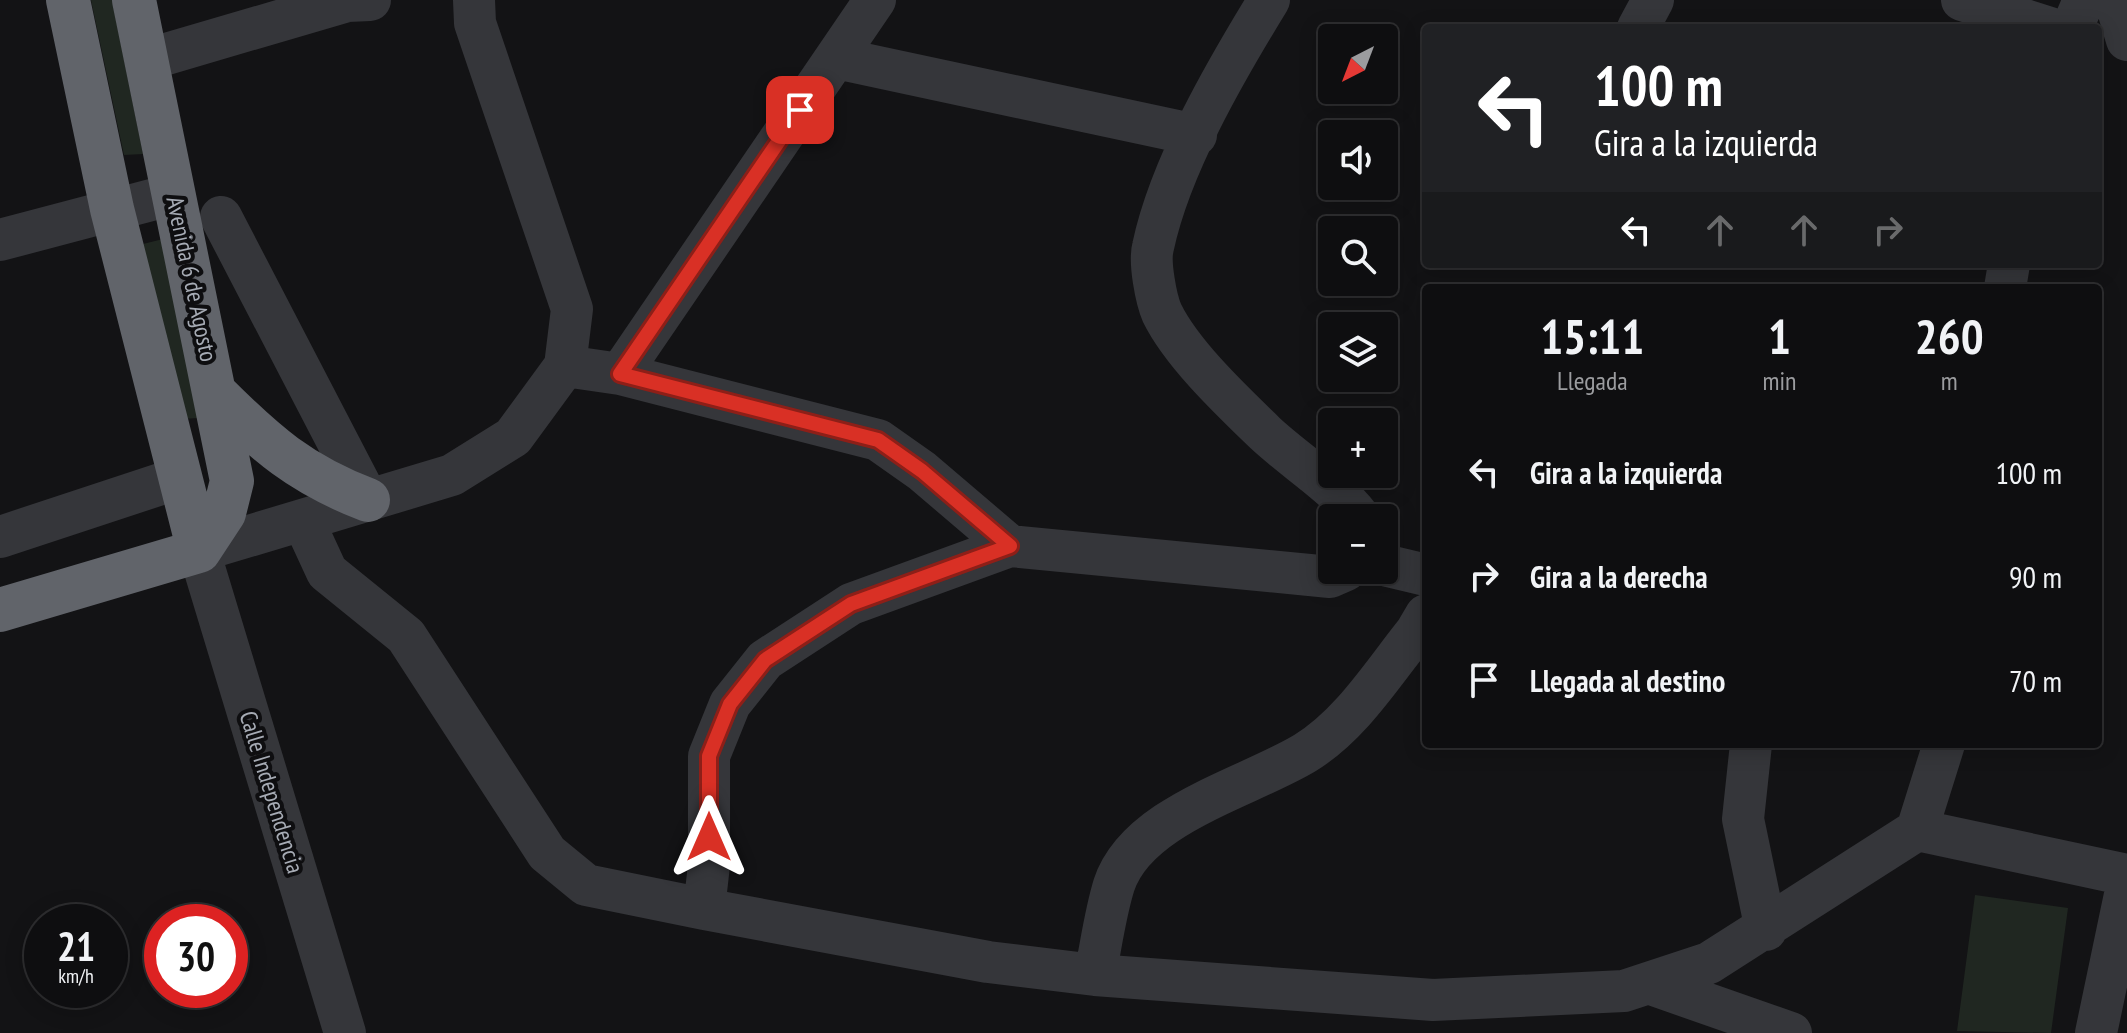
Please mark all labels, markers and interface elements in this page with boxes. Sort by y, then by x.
north arrow [1318,24,1398,104]
map controls [1318,24,1398,584]
text: 100 m [1594,49,1723,121]
icon: left [1462,56,1566,160]
pin [766,76,834,144]
icon: arrive [778,88,822,132]
text: Gira a la izquierda [1594,119,1818,166]
button: sound [1318,120,1398,200]
street label: Avenida 6 de Agosto [159,194,225,364]
icon: left [1614,208,1658,252]
icon: ahead [1698,208,1742,252]
icon: ahead [1782,208,1826,252]
icon: right [1866,208,1910,252]
button: search [1318,216,1398,296]
text: 15:11 [1540,305,1644,367]
text: 1 [1768,305,1791,367]
text: 260 [1915,305,1984,367]
button: layers [1318,312,1398,392]
text: Llegada [1557,364,1628,397]
text: min [1762,364,1796,397]
text: m [1941,364,1958,397]
button: + [1318,408,1398,488]
icon: left [1462,450,1506,494]
text: Gira a la izquierda [1530,453,1722,492]
text: 100 m [1996,453,2062,492]
button: − [1318,504,1398,584]
icon: right [1462,554,1506,598]
text: Gira a la derecha [1530,557,1708,596]
text: 90 m [2009,557,2062,596]
icon: arrive [1462,658,1506,702]
text: Llegada al destino [1530,661,1725,700]
text: 70 m [2009,661,2062,700]
street label: Calle Independencia [233,707,311,877]
position arrow [667,795,751,879]
speed limit sign: 30 [144,904,248,1008]
text: 21 [57,920,95,972]
text: km/h [58,963,94,989]

